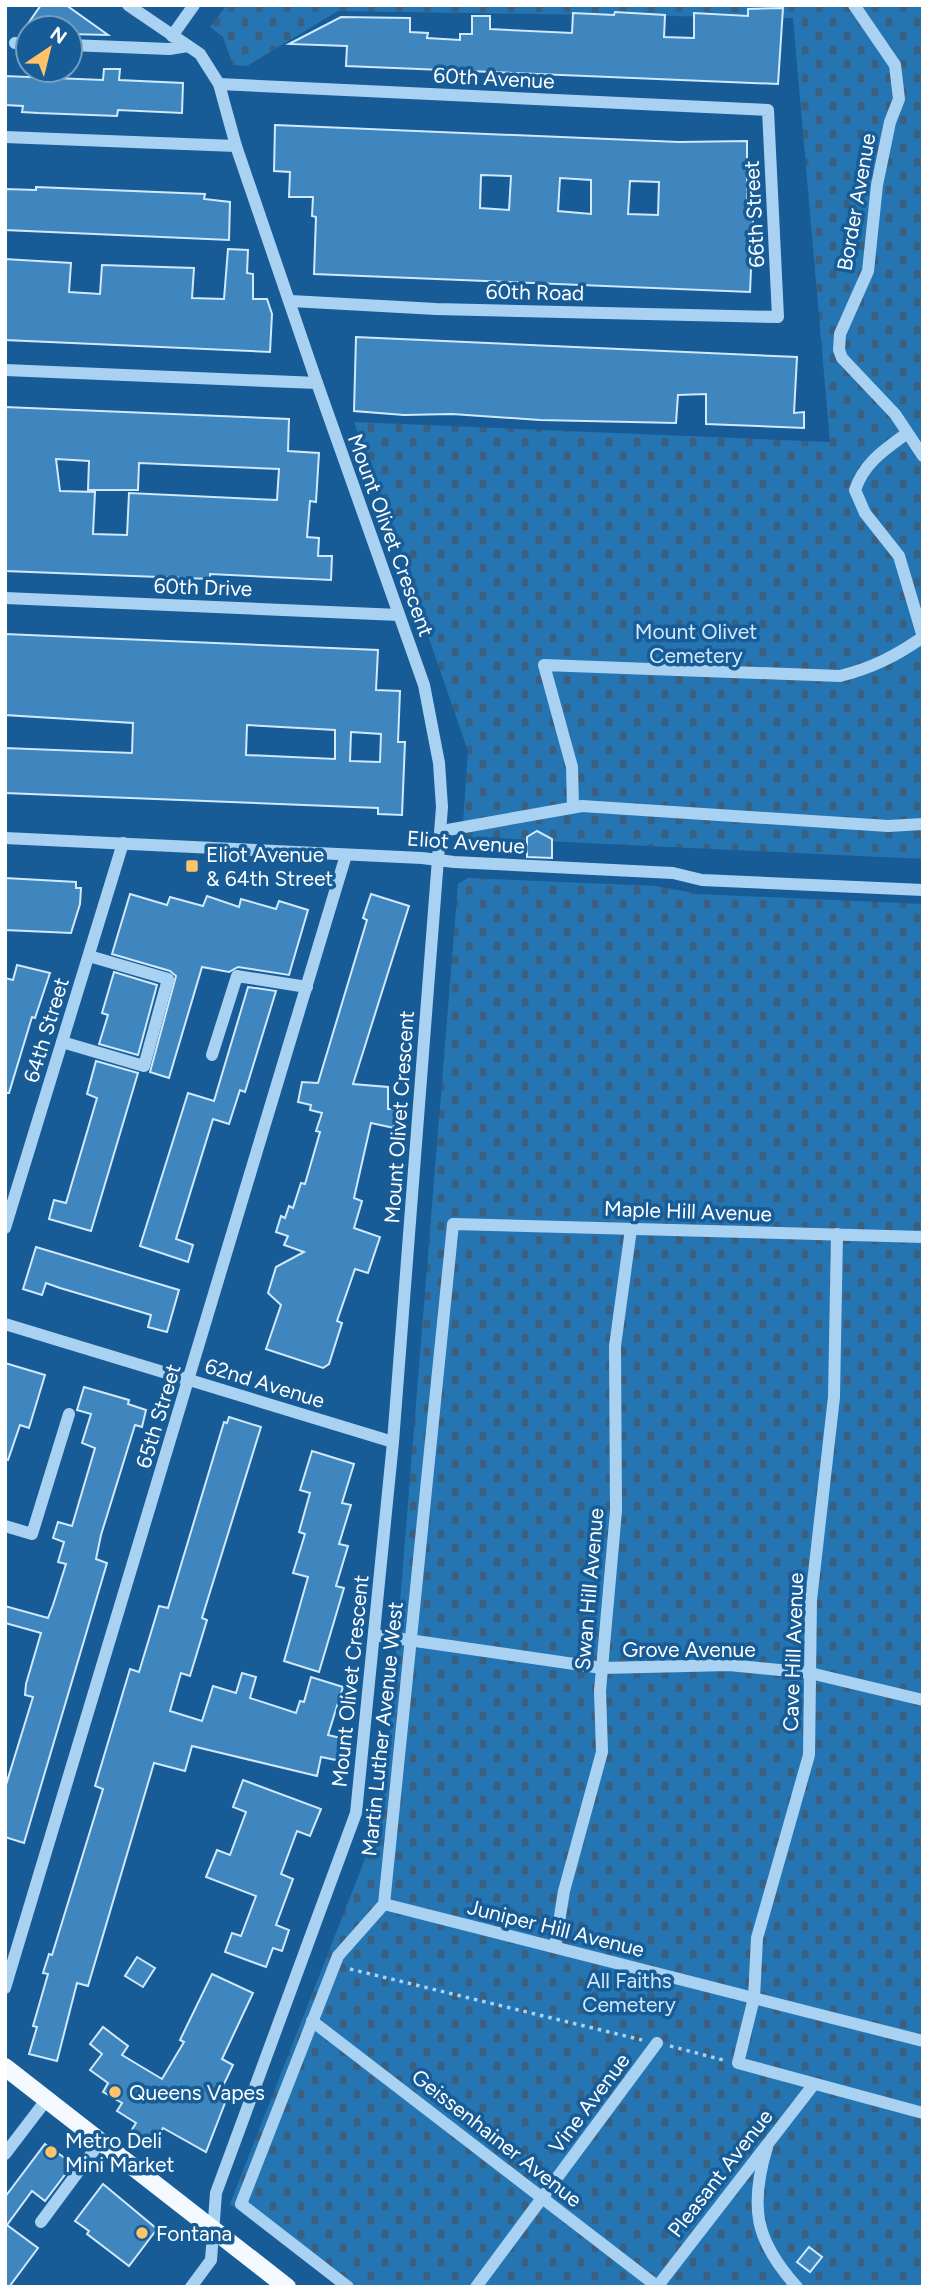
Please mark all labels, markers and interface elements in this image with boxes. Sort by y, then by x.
north arrow [14,14,84,84]
text: N [46,22,71,49]
street label: 60th Avenue [433,62,555,94]
street label: Border Avenue [832,131,880,273]
street label: 66th Street [739,160,769,268]
street label: 60th Road [486,279,584,305]
street label: Mount Olivet Crescent [343,430,439,640]
street label: 60th Drive [153,573,253,601]
park label: Mount Olivet Cemetery [635,619,757,668]
street label: Eliot Avenue [406,825,526,859]
place label: Eliot Avenue & 64th Street [206,842,333,891]
marker: Eliot Avenue & 64th Street [184,858,200,874]
street label: 64th Street [18,974,74,1086]
street label: Mount Olivet Crescent [379,1010,419,1224]
street label: Maple Hill Avenue [603,1196,773,1226]
street label: 62nd Avenue [202,1353,328,1413]
street label: 65th Street [130,1361,186,1471]
street label: Swan Hill Avenue [569,1507,609,1671]
street label: Cave Hill Avenue [778,1572,808,1732]
street label: Mount Olivet Crescent [326,1573,374,1788]
street label: Martin Luther Avenue West [356,1600,408,1858]
street label: Grove Avenue [622,1637,756,1662]
street label: Juniper Hill Avenue [465,1894,647,1962]
park label: All Faiths Cemetery [582,1968,676,2017]
street label: Vine Avenue [543,2048,635,2158]
street label: Geissenhainer Avenue [407,2064,587,2212]
place label: Queens Vapes [129,2080,265,2105]
marker: Queens Vapes [107,2084,123,2100]
street label: Pleasant Avenue [662,2104,778,2242]
place label: Metro Deli Mini Market [65,2128,174,2177]
marker: Metro Deli Mini Market [43,2144,59,2160]
place label: Fontana [156,2221,232,2246]
marker: Fontana [134,2225,150,2241]

